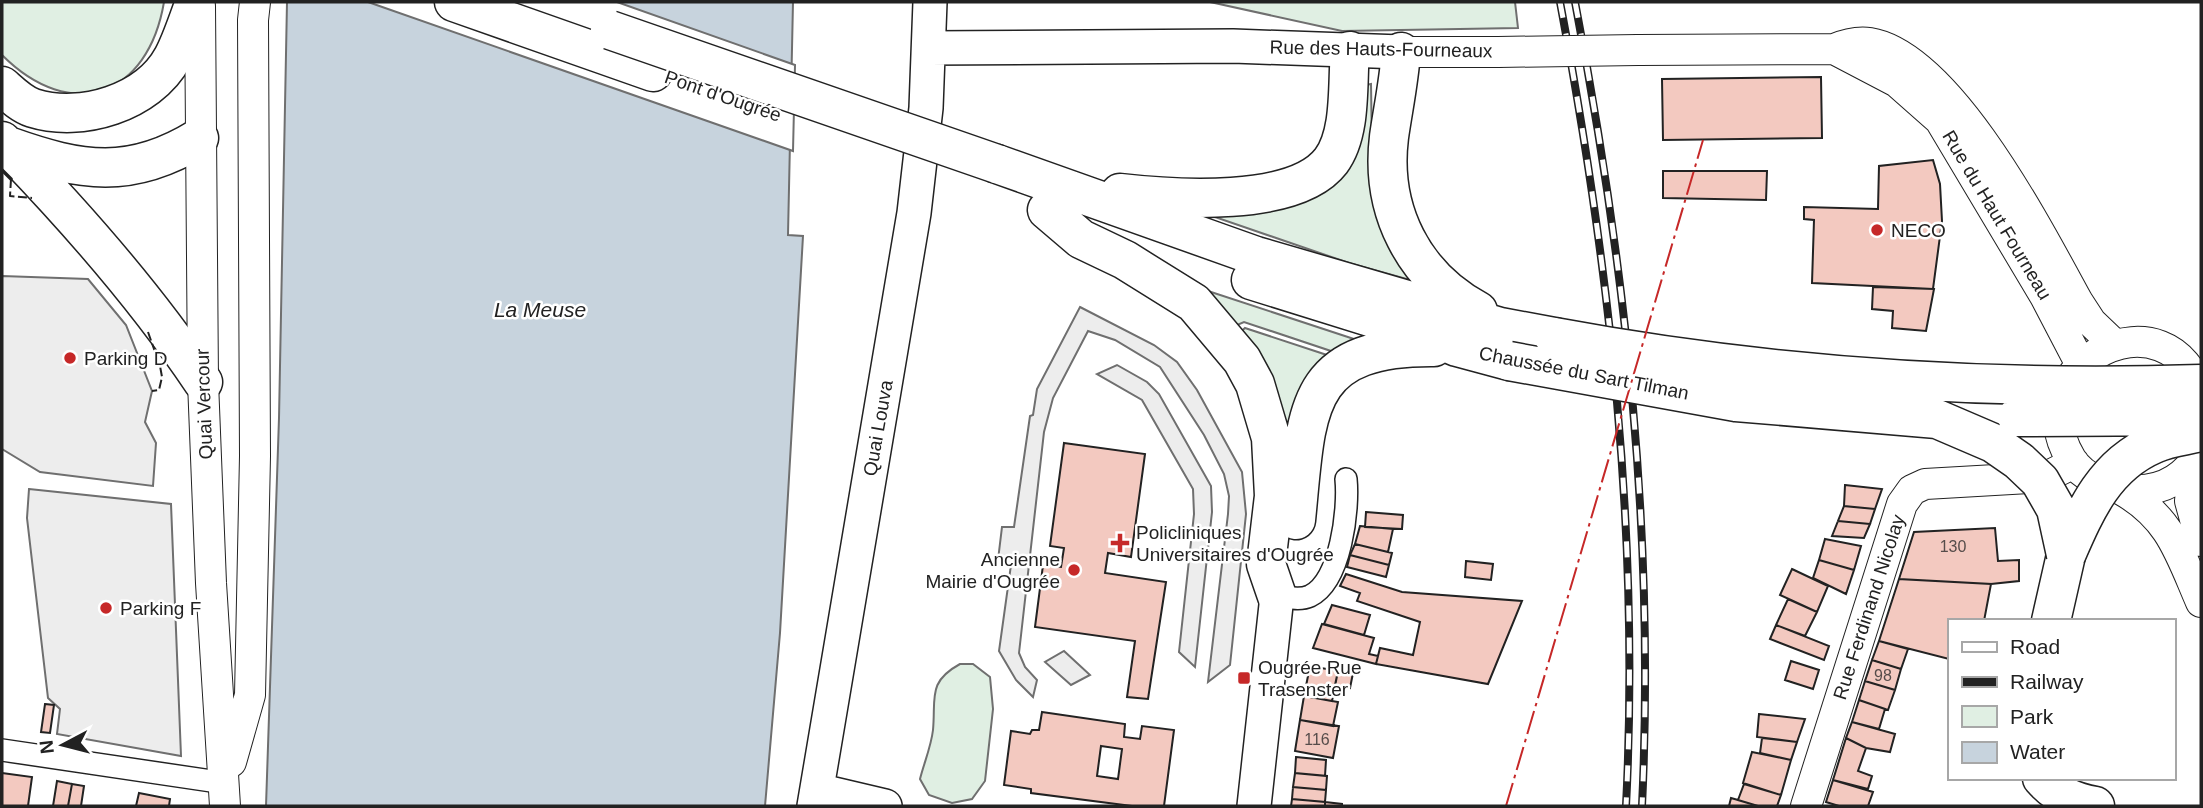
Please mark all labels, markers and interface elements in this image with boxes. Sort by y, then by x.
street label: Rue des Hauts-Fourneaux [1269,37,1493,61]
street label: Pont d'Ougrée [662,66,784,126]
street label: Rue du Haut Fourneau [1938,127,2056,303]
place label: NECO [1891,220,1946,241]
marker: NECO [1869,222,1885,238]
water label: La Meuse [494,298,586,321]
street label: Chaussée du Sart Tilman [1477,342,1691,404]
place label: Parking D [84,348,167,369]
street label: Quai Vercour [192,348,216,460]
marker: Parking D [62,350,78,366]
street label: Quai Louva [859,378,897,478]
street label: Rue Ferdinand Nicolay [1829,511,1909,702]
place label: Policliniques Universitaires d'Ougrée [1136,522,1334,565]
marker: Policliniques Universitaires d'Ougrée [1110,533,1130,553]
house number: 130 [1940,538,1966,555]
place label: Ancienne Mairie d'Ougrée [925,549,1060,592]
marker: Ancienne Mairie d'Ougrée [1066,562,1082,578]
place label: Parking F [120,598,201,619]
marker: Parking F [98,600,114,616]
legend [1948,619,2175,780]
text: Road [2010,635,2060,658]
place label: Ougrée Rue Trasenster [1258,657,1362,700]
house number: 98 [1874,667,1892,684]
marker: Ougrée Rue Trasenster [1236,670,1252,686]
text: Railway [2010,670,2084,693]
text: Park [2010,705,2054,728]
north arrow [28,710,98,780]
house number: 116 [1304,731,1330,748]
text: N [35,739,58,755]
text: Water [2010,740,2065,763]

